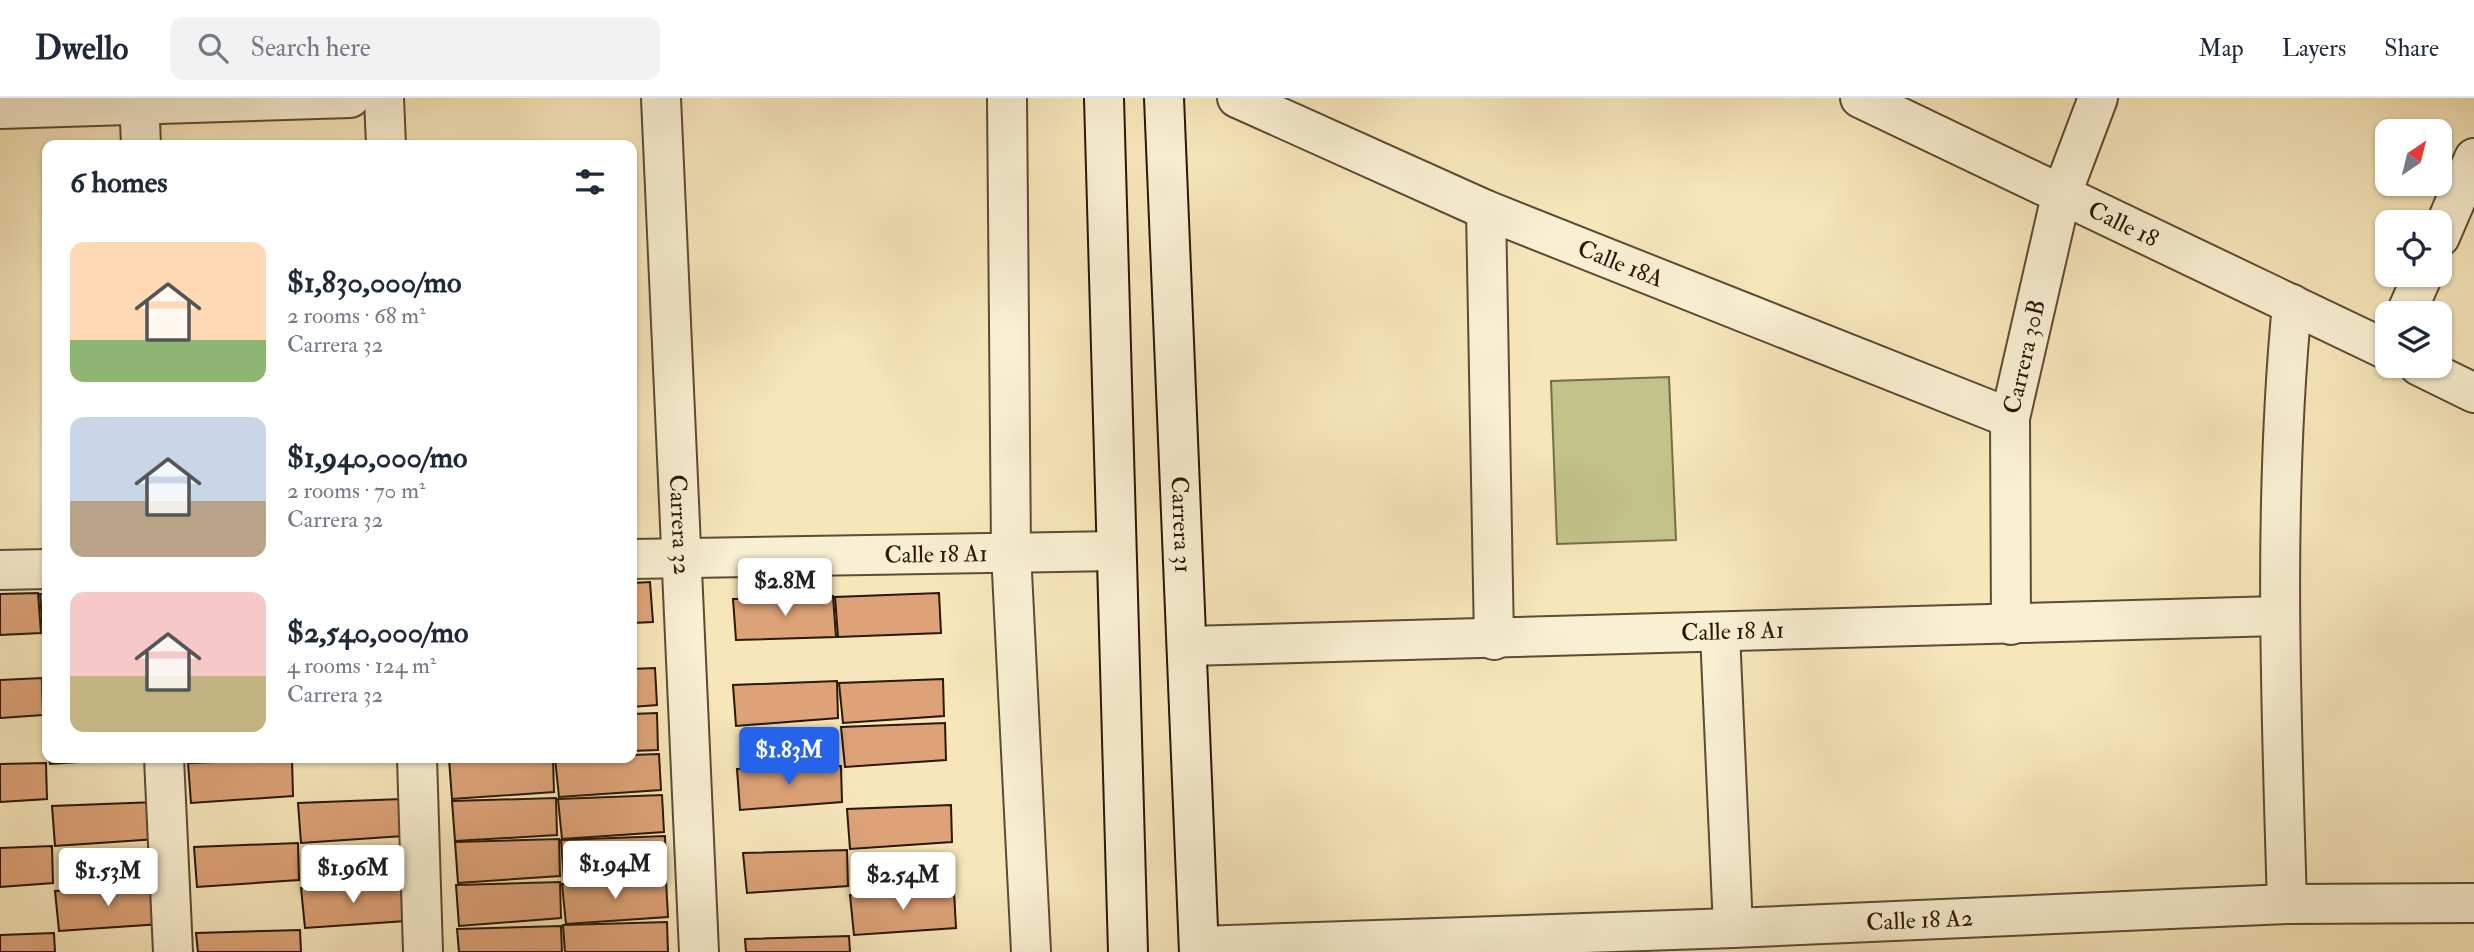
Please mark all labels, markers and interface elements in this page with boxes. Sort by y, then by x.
search box [170,17,660,80]
text: Dwello [35,28,128,69]
icon: search [194,29,232,67]
text: Search here [250,32,371,64]
text: Map [2199,33,2244,64]
text: Layers [2282,33,2346,64]
text: Share [2384,33,2439,64]
north arrow [2375,119,2452,196]
map controls [2375,119,2452,378]
icon: filters [571,163,609,201]
text: 6 homes [70,164,168,201]
street label: Calle 18 [2083,194,2164,254]
button: locate [2375,210,2452,287]
street label: Calle 18A [1573,233,1668,294]
text: $1,830,000/mo [287,264,461,301]
icon: home [126,270,210,354]
street label: Carrera 30B [1996,296,2052,417]
text: 2 rooms · 68 m² [287,301,426,330]
button: layers [2375,301,2452,378]
text: Carrera 32 [287,330,383,359]
text: $1,940,000/mo [287,439,467,476]
icon: home [126,445,210,529]
street label: Carrera 32 [662,474,698,575]
text: 2 rooms · 70 m² [287,476,426,505]
street label: Carrera 31 [1164,476,1199,574]
text: Carrera 32 [287,505,383,534]
street label: Calle 18 A1 [884,538,988,570]
pin: $2.8M [736,559,834,618]
text: $2.8M [754,566,816,595]
text: $2,540,000/mo [287,614,468,651]
street label: Calle 18 A1 [1681,614,1785,648]
icon: home [126,620,210,704]
text: 4 rooms · 124 m² [287,651,436,680]
text: Carrera 32 [287,680,383,709]
pin: $1.83M [732,728,846,787]
text: $1.83M [755,735,823,764]
pin: $1.94M [558,842,672,901]
pin: $1.96M [296,846,410,905]
pin: $1.53M [51,848,165,908]
text: $1.94M [579,849,651,878]
pin: $2.54M [846,852,960,912]
text: $1.96M [317,853,389,882]
text: $1.53M [75,856,141,885]
text: $2.54M [867,860,939,889]
street label: Calle 18 A2 [1865,902,1974,938]

